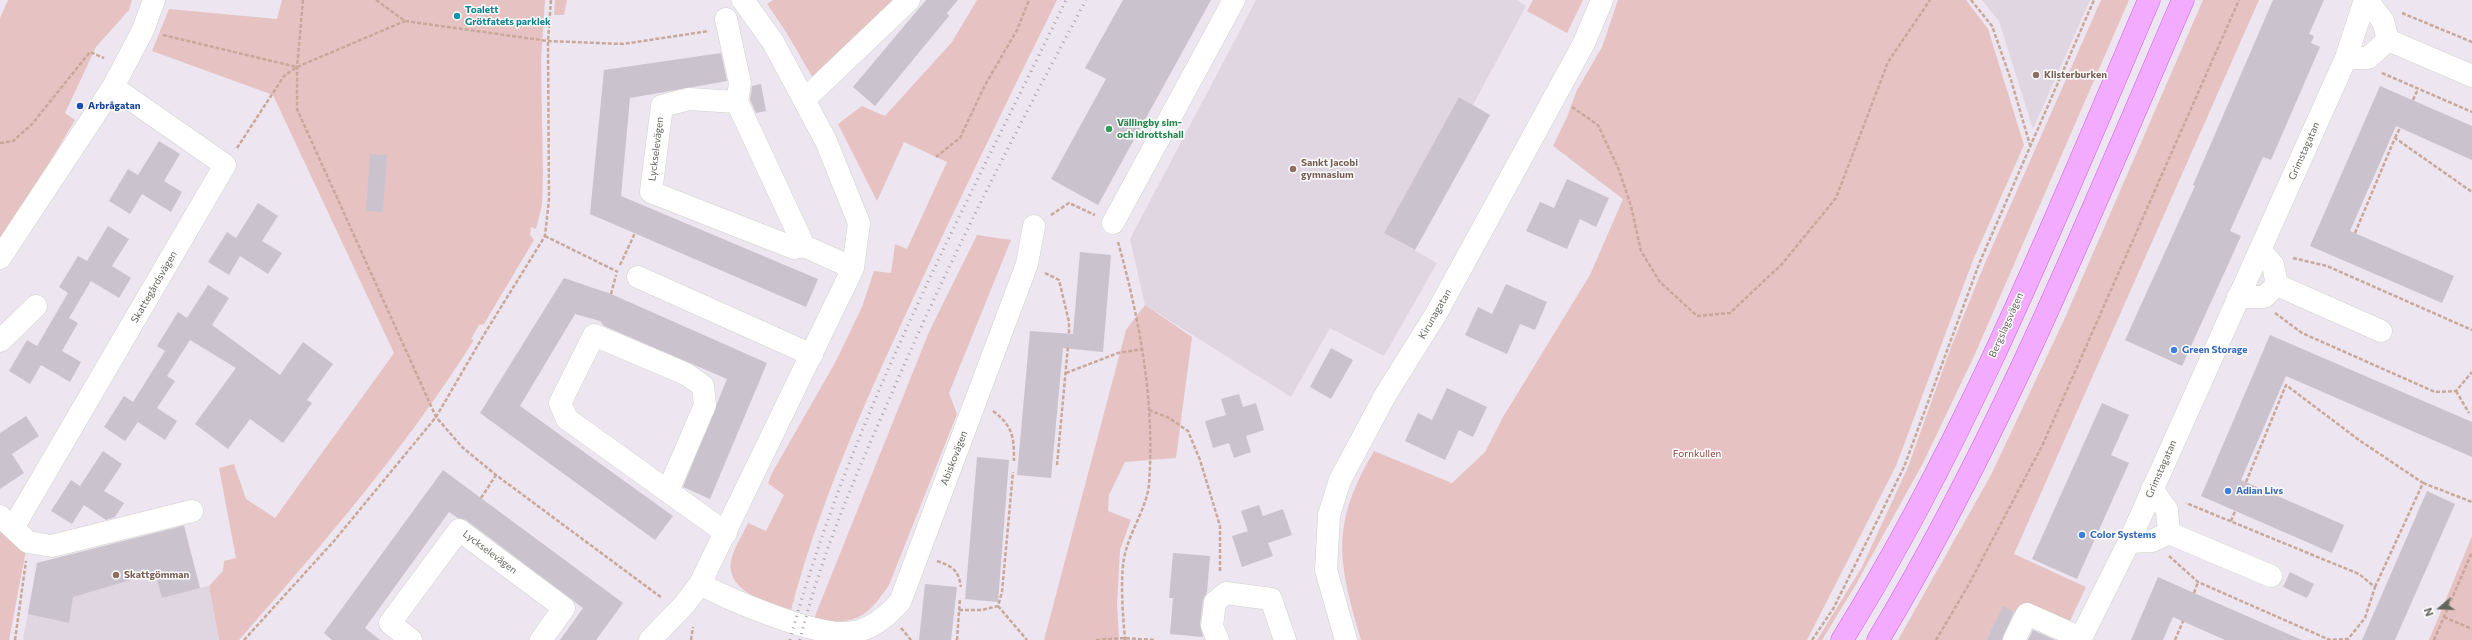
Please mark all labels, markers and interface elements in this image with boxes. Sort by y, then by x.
place label: Toalett Grötfatets parklek [465,4,551,28]
marker: Toalett Grötfatets parklek [452,11,462,21]
place label: Klisterburken [2044,69,2107,81]
marker: Klisterburken [2031,70,2041,80]
place label: Arbrågatan [88,100,140,112]
marker: Arbrågatan [75,101,85,111]
street label: Lyckselevägen [646,116,666,182]
place label: Vällingby sim- och idrottshall [1117,117,1184,140]
street label: Grimstagatan [2286,120,2322,182]
marker: Vällingby sim- och idrottshall [1104,124,1114,134]
place label: Sankt Jacobi gymnasium [1301,157,1358,180]
marker: Sankt Jacobi gymnasium [1288,164,1298,174]
street label: Skattegårdsvägen [129,249,179,325]
street label: Kirunagatan [1416,287,1454,341]
street label: Bergslagsvägen [1986,291,2026,359]
place label: Green Storage [2182,344,2248,356]
marker: Green Storage [2169,345,2179,355]
street label: Abiskovägen [938,429,970,487]
street label: Grimstagatan [2143,438,2179,500]
park label: Fornkullen [1673,448,1721,460]
place label: Adian Livs [2236,485,2283,497]
marker: Adian Livs [2223,486,2233,496]
street label: Lyckselevägen [460,528,520,576]
place label: Color Systems [2090,529,2156,541]
marker: Color Systems [2077,530,2087,540]
place label: Skattgömman [124,569,189,581]
marker: Skattgömman [111,570,121,580]
north arrow [2420,588,2460,628]
text: N [2421,606,2436,618]

